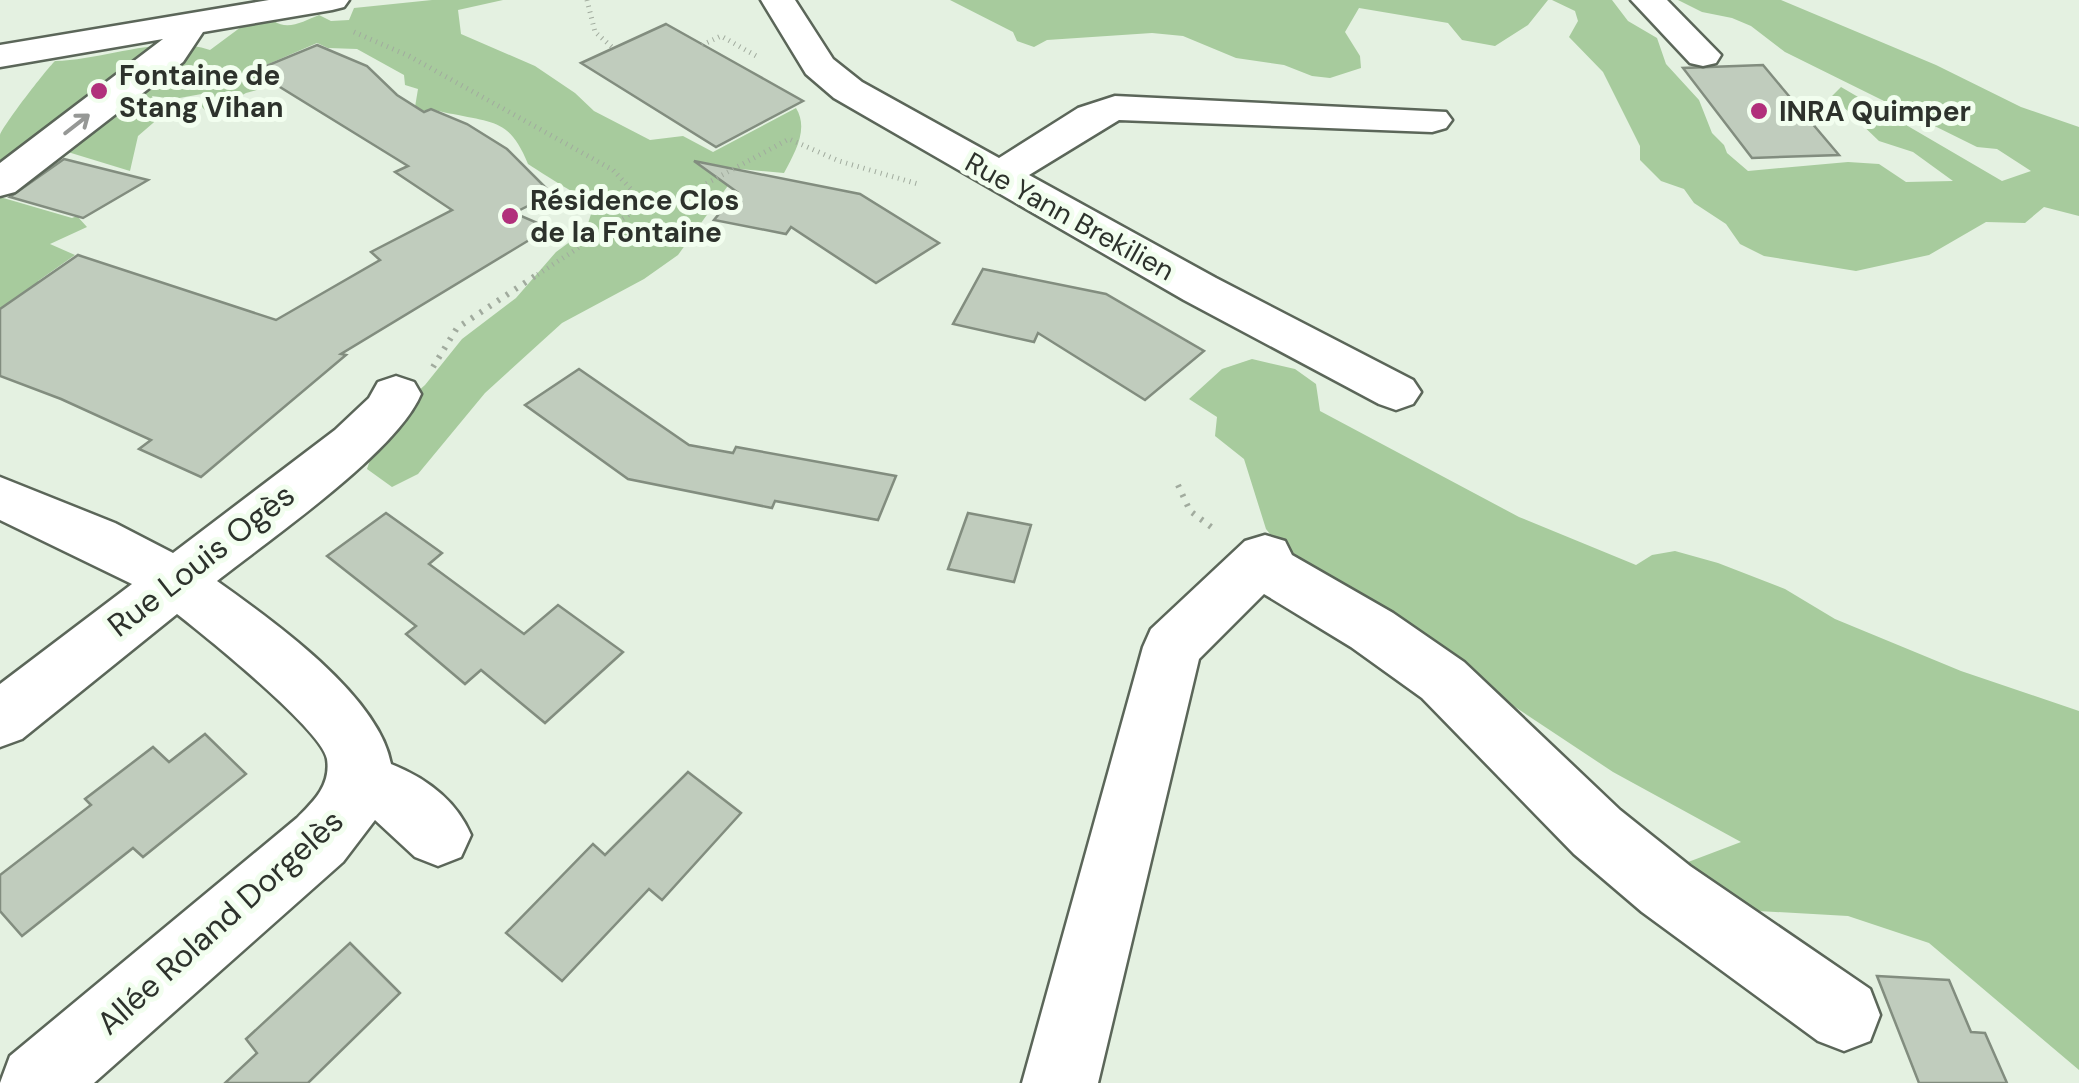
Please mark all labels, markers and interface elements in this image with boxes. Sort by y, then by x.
place label: Fontaine de Stang Vihan [119,57,283,126]
marker: Fontaine de Stang Vihan [88,80,110,102]
place label: INRA Quimper [1779,93,1971,130]
marker: INRA Quimper [1748,100,1770,122]
one-way arrow [63,113,90,134]
street label: Rue Yann Brekilien [959,144,1181,289]
place label: Résidence Clos de la Fontaine [530,182,739,251]
marker: Résidence Clos de la Fontaine [499,205,521,227]
street label: Rue Louis Ogès [99,474,303,646]
street label: Allée Roland Dorgelès [88,800,352,1044]

